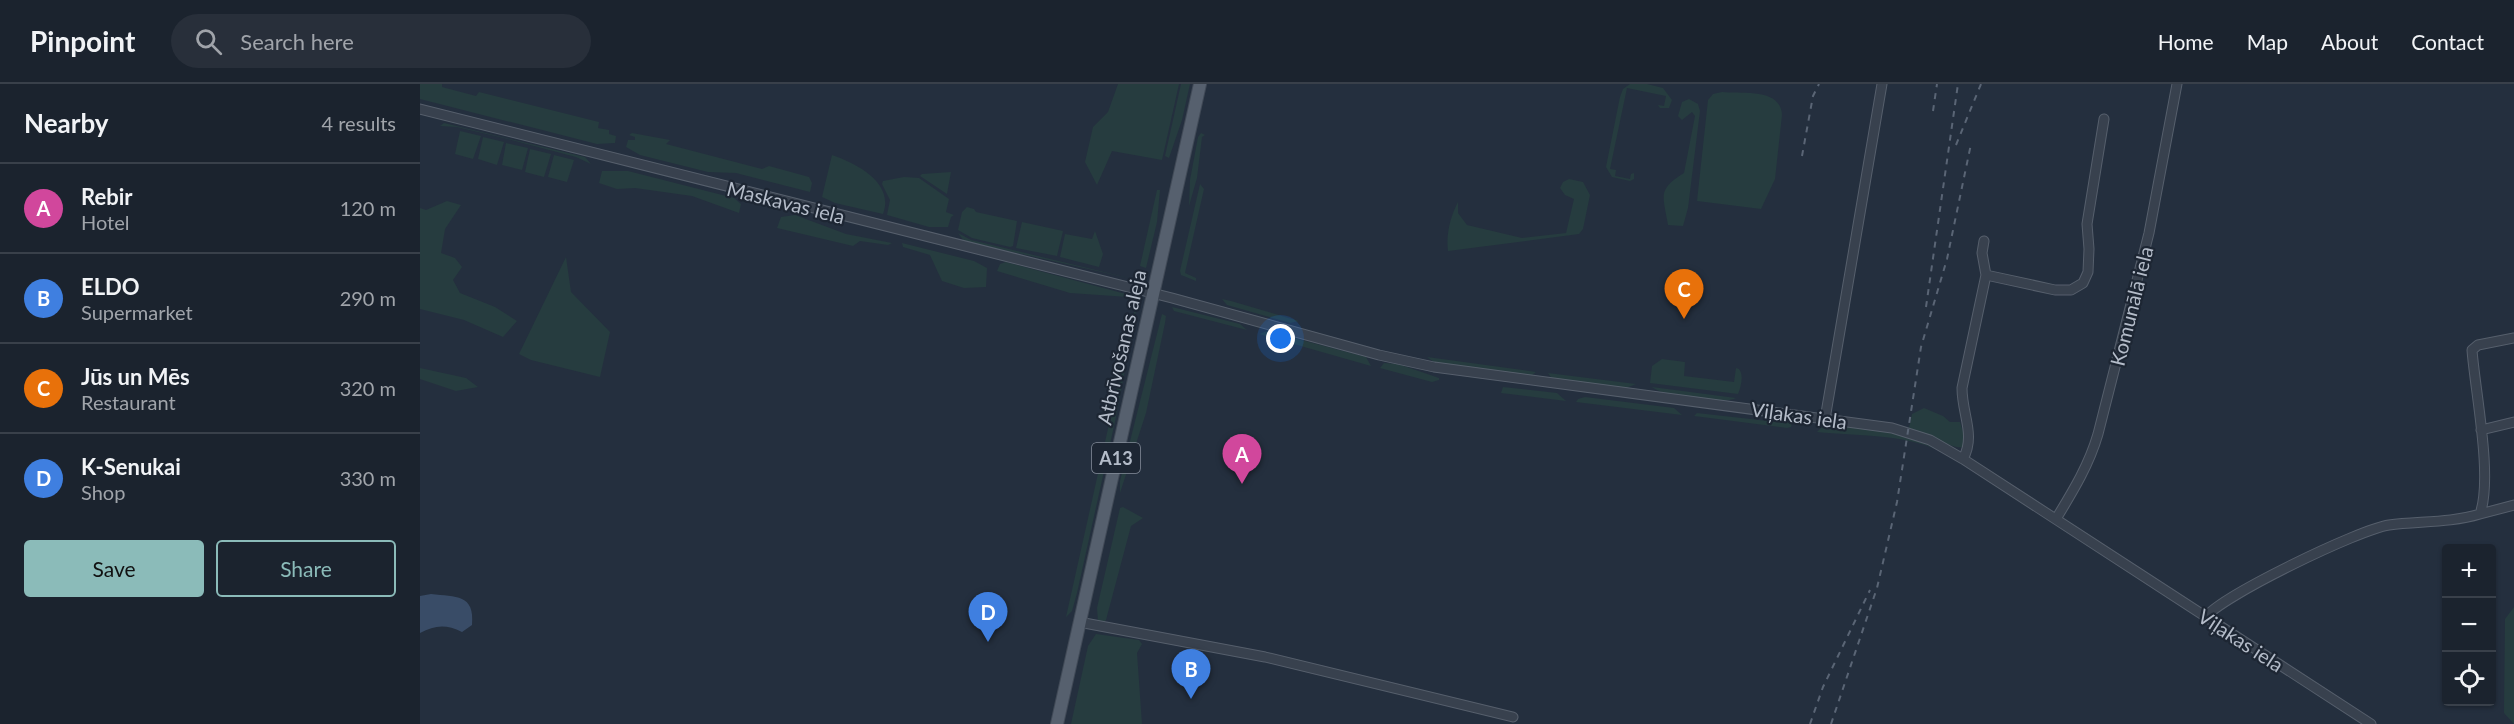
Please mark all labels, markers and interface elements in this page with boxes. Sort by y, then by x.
search box [171,14,591,68]
text: Pinpoint [30,24,135,58]
icon: search [192,25,225,58]
text: Search here [240,28,354,55]
text: Home [2158,29,2214,54]
text: Map [2247,29,2288,54]
text: About [2321,29,2378,54]
text: Contact [2411,29,2484,54]
text: Nearby [24,107,109,139]
text: 4 results [321,111,396,135]
street label: Maskavas iela [725,176,847,228]
text: Rebir [81,183,132,210]
text: A [37,196,50,220]
text: 120 m [340,196,396,220]
text: Hotel [81,210,130,234]
street label: Komunālā iela [2105,244,2157,368]
street label: Atbrīvošanas aleja [1092,267,1150,427]
pin: C [1664,270,1704,319]
text: ELDO [81,273,140,300]
text: B [37,286,50,310]
text: 290 m [340,286,396,310]
text: Supermarket [81,300,193,324]
your location [1266,324,1295,353]
text: Jūs un Mēs [81,363,190,390]
text: C [37,376,50,400]
text: 320 m [340,376,396,400]
text: Restaurant [81,390,176,414]
street label: Viļakas iela [1749,396,1849,434]
pin: A [1222,434,1262,484]
road number: A13 [1092,443,1140,473]
text: K-Senukai [81,453,181,480]
text: D [36,466,51,490]
text: 330 m [340,466,396,490]
text: Shop [81,480,125,504]
button: Save [24,540,204,597]
button: Share [216,540,396,597]
map controls [2442,544,2496,706]
button: + [2442,544,2496,598]
pin: D [968,592,1008,642]
button: − [2442,598,2496,652]
street label: Viļakas iela [2194,604,2288,676]
pin: B [1172,650,1210,699]
button: locate [2442,652,2496,706]

